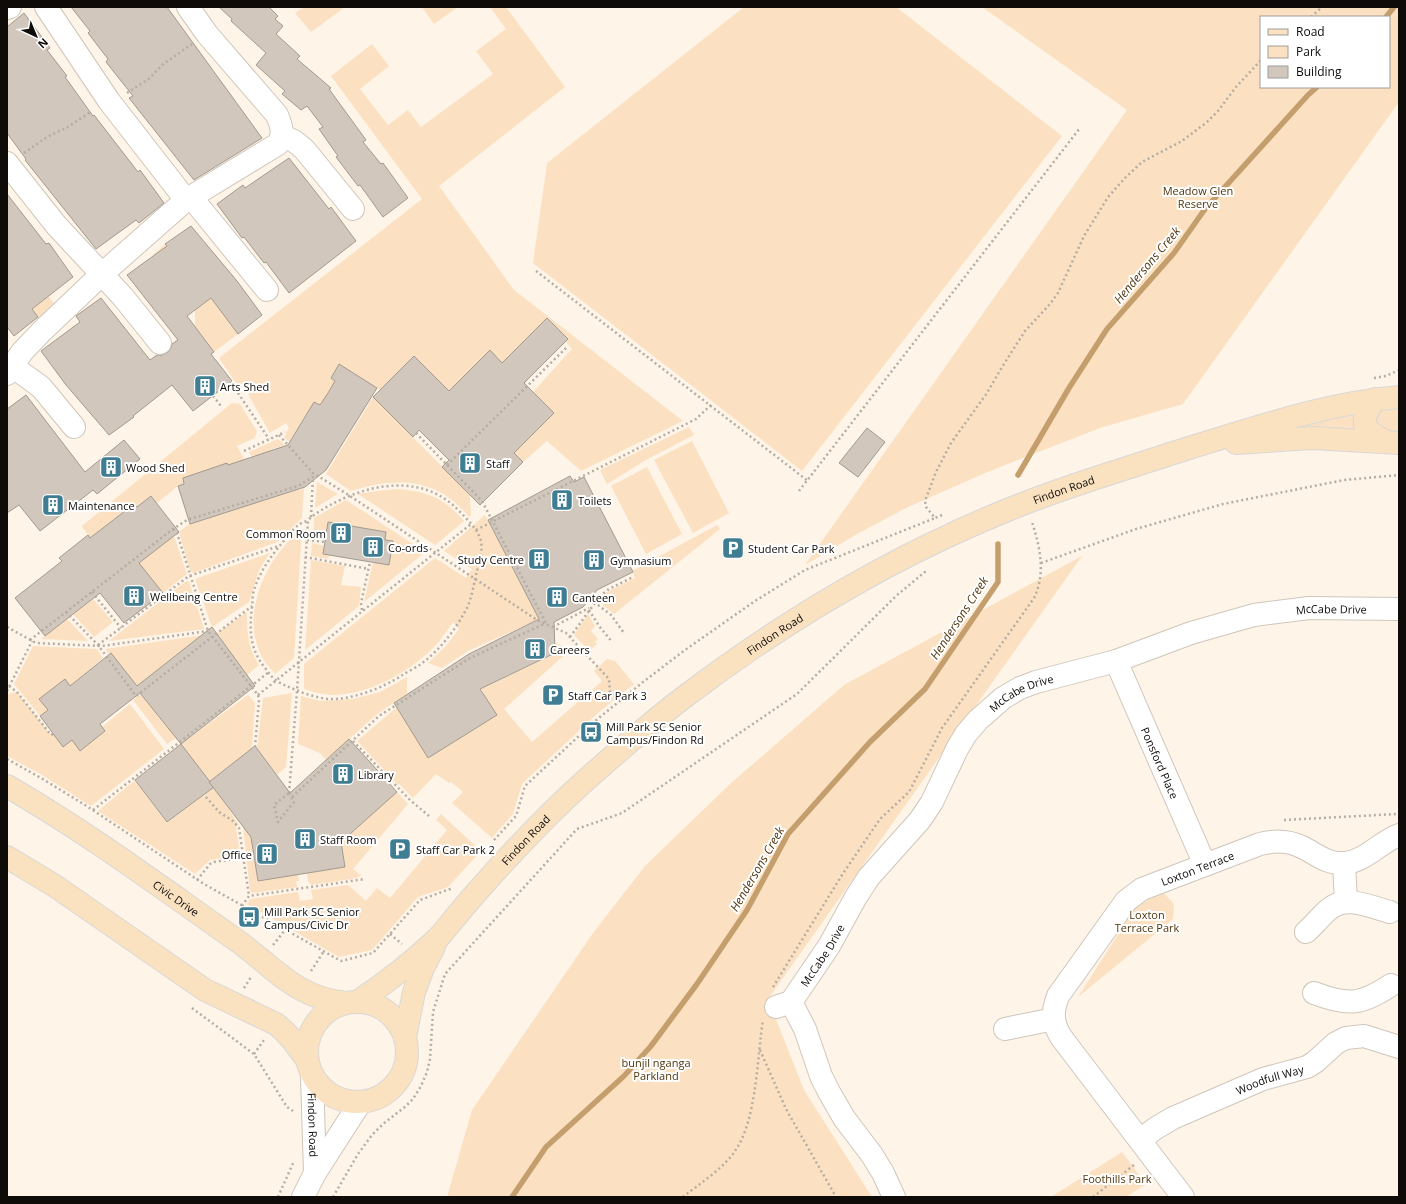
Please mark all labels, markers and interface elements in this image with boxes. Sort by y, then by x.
north arrow [16,16,56,56]
legend [1260,16,1390,88]
text: Road [1296,23,1325,40]
text: N [35,35,52,52]
text: Park [1296,43,1322,60]
text: Building [1296,63,1342,80]
park label: Meadow Glen Reserve [1163,183,1233,211]
water label: Hendersons Creek [1110,222,1185,307]
building icon: Arts Shed [192,373,218,399]
place label: Arts Shed [220,379,269,394]
building icon: Staff [457,450,483,476]
building icon: Wood Shed [98,454,124,480]
place label: Staff [486,456,510,471]
place label: Wood Shed [126,460,185,475]
street label: Findon Road [1031,471,1096,507]
building icon: Toilets [549,487,575,513]
building icon: Maintenance [40,492,66,518]
place label: Toilets [578,493,612,508]
place label: Maintenance [68,498,135,513]
building icon: Common Room [328,520,354,546]
place label: Common Room [246,526,326,541]
building icon: Co-ords [360,534,386,560]
parking icon: Student Car Park [720,535,746,561]
place label: Co-ords [388,540,428,555]
place label: Student Car Park [748,541,835,556]
building icon: Study Centre [526,546,552,572]
building icon: Gymnasium [581,547,607,573]
place label: Study Centre [458,552,524,567]
place label: Gymnasium [610,553,672,568]
water label: Hendersons Creek [926,572,993,663]
building icon: Wellbeing Centre [121,583,147,609]
building icon: Canteen [544,584,570,610]
place label: Wellbeing Centre [150,589,238,604]
place label: Canteen [572,590,615,605]
street label: McCabe Drive [1295,600,1367,617]
street label: Findon Road [743,610,805,658]
building icon: Careers [522,636,548,662]
place label: Careers [550,642,590,657]
street label: McCabe Drive [985,670,1055,715]
parking icon: Staff Car Park 3 [540,682,566,708]
place label: Staff Car Park 3 [568,688,647,703]
bus stop icon: Mill Park SC Senior Campus/Findon Rd [578,719,604,745]
place label: Mill Park SC Senior Campus/Findon Rd [606,719,704,747]
street label: Ponsford Place [1138,725,1183,801]
building icon: Library [330,761,356,787]
place label: Library [358,767,394,782]
street label: Findon Road [498,811,553,868]
water label: Hendersons Creek [726,822,789,915]
building icon: Staff Room [292,826,318,852]
place label: Staff Room [320,832,377,847]
parking icon: Staff Car Park 2 [387,836,413,862]
building icon: Office [254,841,280,867]
place label: Staff Car Park 2 [416,842,495,857]
place label: Office [222,847,252,862]
street label: Loxton Terrace [1158,847,1236,889]
street label: Civic Drive [150,876,202,919]
bus stop icon: Mill Park SC Senior Campus/Civic Dr [236,904,262,930]
place label: Mill Park SC Senior Campus/Civic Dr [264,904,360,932]
park label: Loxton Terrace Park [1115,907,1180,935]
street label: McCabe Drive [796,921,847,989]
park label: bunjil nganga Parkland [621,1055,691,1083]
street label: Woodfull Way [1233,1061,1306,1098]
street label: Findon Road [305,1093,322,1157]
park label: Foothills Park [1082,1171,1152,1186]

